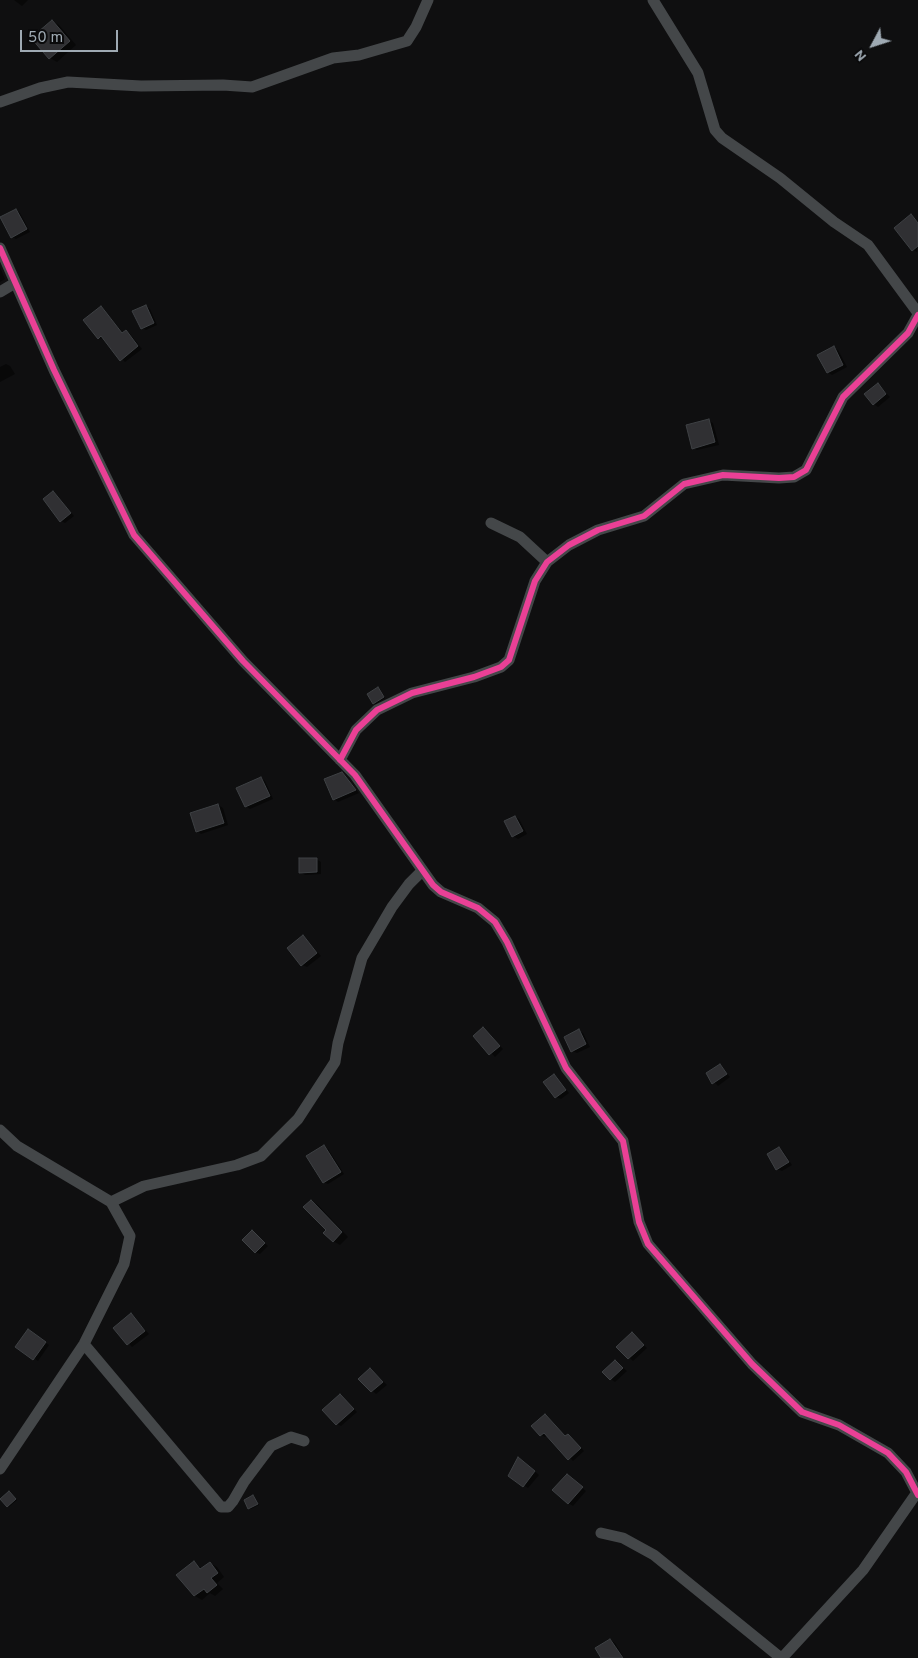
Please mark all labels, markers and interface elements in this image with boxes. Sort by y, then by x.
scale bar [22,20,120,52]
north arrow [848,20,898,70]
text: 50 m [28,29,63,48]
text: N [851,46,871,64]

